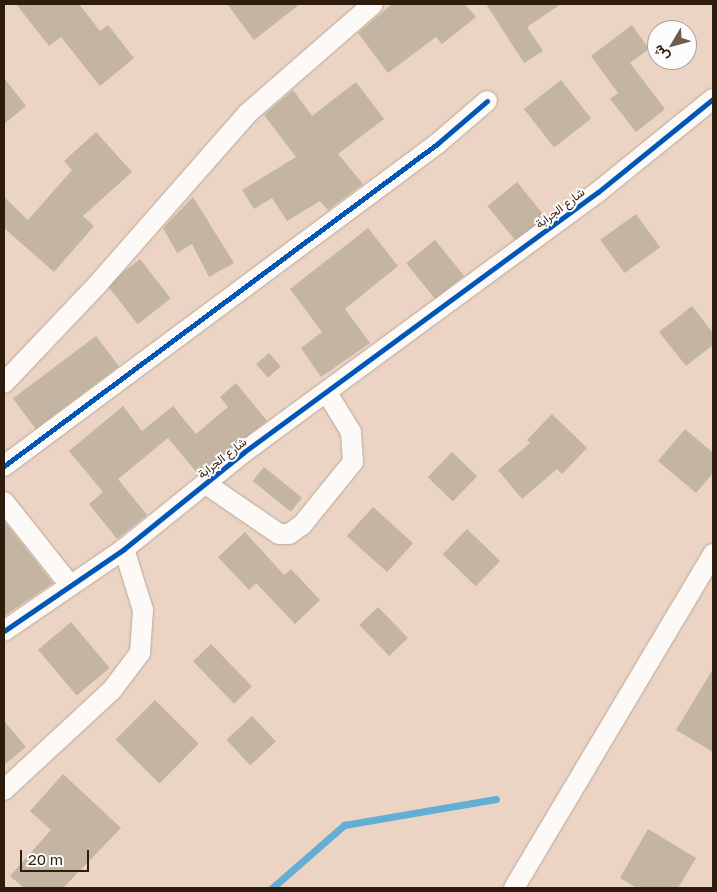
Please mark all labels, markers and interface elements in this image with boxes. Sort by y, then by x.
north arrow [647,20,697,70]
text: ش [649,42,672,66]
street label: شارع الجرابة [533,185,587,231]
street label: شارع الجرابة [195,434,249,482]
scale bar [22,840,91,872]
text: 20 m [28,850,63,868]

